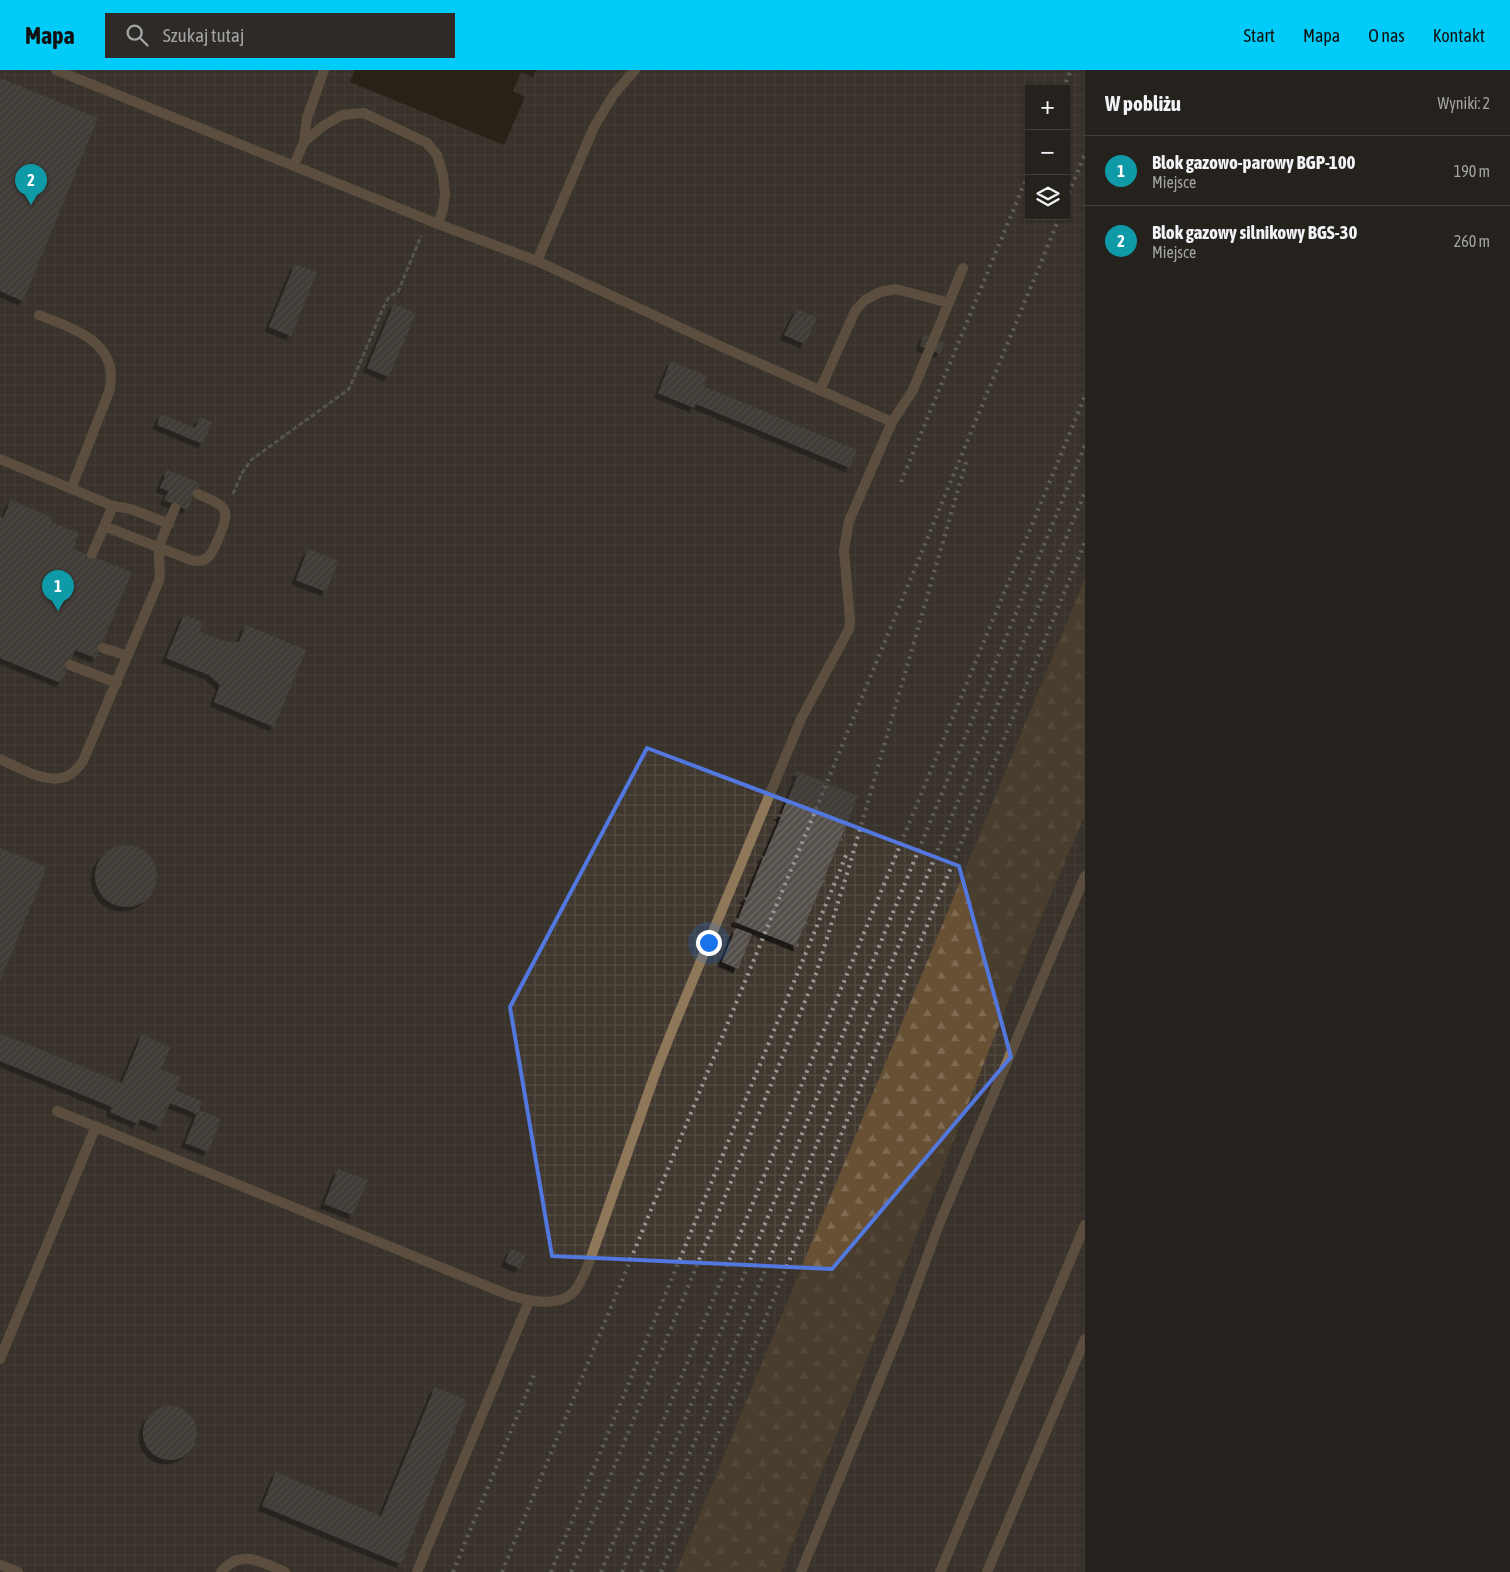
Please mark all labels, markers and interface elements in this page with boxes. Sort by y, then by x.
search box [105,13,455,58]
icon: search [123,21,151,49]
text: Mapa [25,22,75,49]
text: Szukaj tutaj [163,24,244,46]
text: Start [1243,25,1275,46]
text: Mapa [1303,25,1340,46]
text: O nas [1368,25,1405,46]
text: Kontakt [1433,25,1485,46]
map controls [1025,85,1070,220]
button: + [1025,85,1070,130]
text: W pobliżu [1105,91,1181,115]
text: Wyniki: 2 [1438,94,1490,112]
button: − [1025,130,1070,175]
text: Blok gazowo-parowy BGP-100 [1152,151,1356,173]
text: 1 [1117,162,1125,180]
text: 190 m [1454,162,1490,180]
pin: 2 [15,164,47,205]
text: Miejsce [1152,173,1196,191]
button: layers [1025,175,1070,220]
text: Blok gazowy silnikowy BGS-30 [1152,221,1357,243]
text: 2 [1117,232,1125,250]
text: 260 m [1454,232,1490,250]
text: Miejsce [1152,243,1196,261]
pin: 1 [42,570,74,611]
your location [696,930,722,956]

